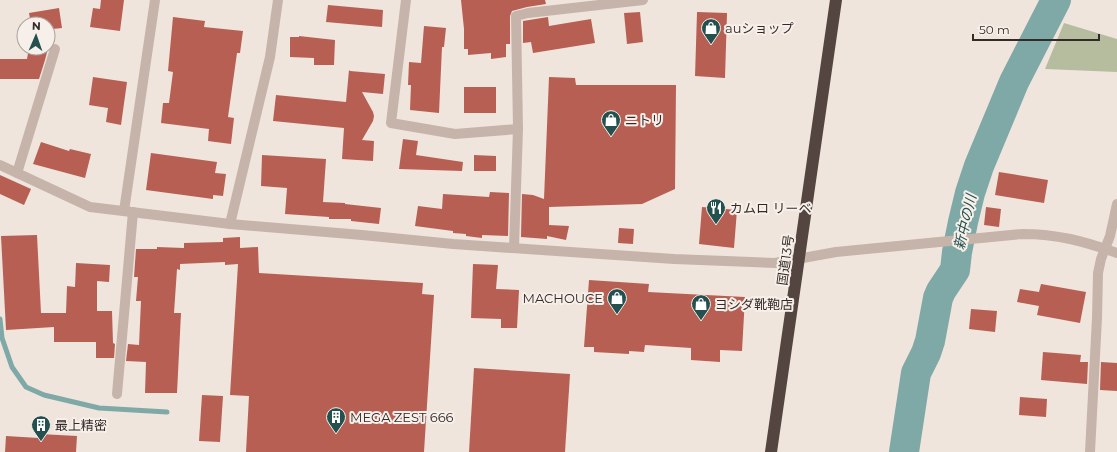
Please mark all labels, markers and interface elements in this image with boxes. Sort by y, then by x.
north arrow [16,16,56,56]
scale bar [973,16,1099,42]
shop icon: auショップ [700,17,722,45]
text: N [32,19,41,33]
place label: auショップ [725,20,793,36]
text: 50 m [979,22,1010,37]
shop icon: ニトリ [600,109,622,137]
place label: ニトリ [625,112,664,128]
water label: 新中の川 [950,191,981,251]
restaurant icon: カムロ リーベ [705,197,727,225]
place label: カムロ リーベ [730,200,811,216]
street label: 国道13号 [774,234,796,286]
shop icon: MACHOUCE [606,287,628,315]
place label: MACHOUCE [522,290,603,306]
shop icon: ヨシダ靴鞄店 [690,293,712,321]
place label: ヨシダ靴鞄店 [715,296,793,312]
building icon: MEGA ZEST 666 [325,406,347,434]
place label: MEGA ZEST 666 [350,409,454,425]
building icon: 最上精密 [30,414,52,442]
place label: 最上精密 [55,417,107,433]

